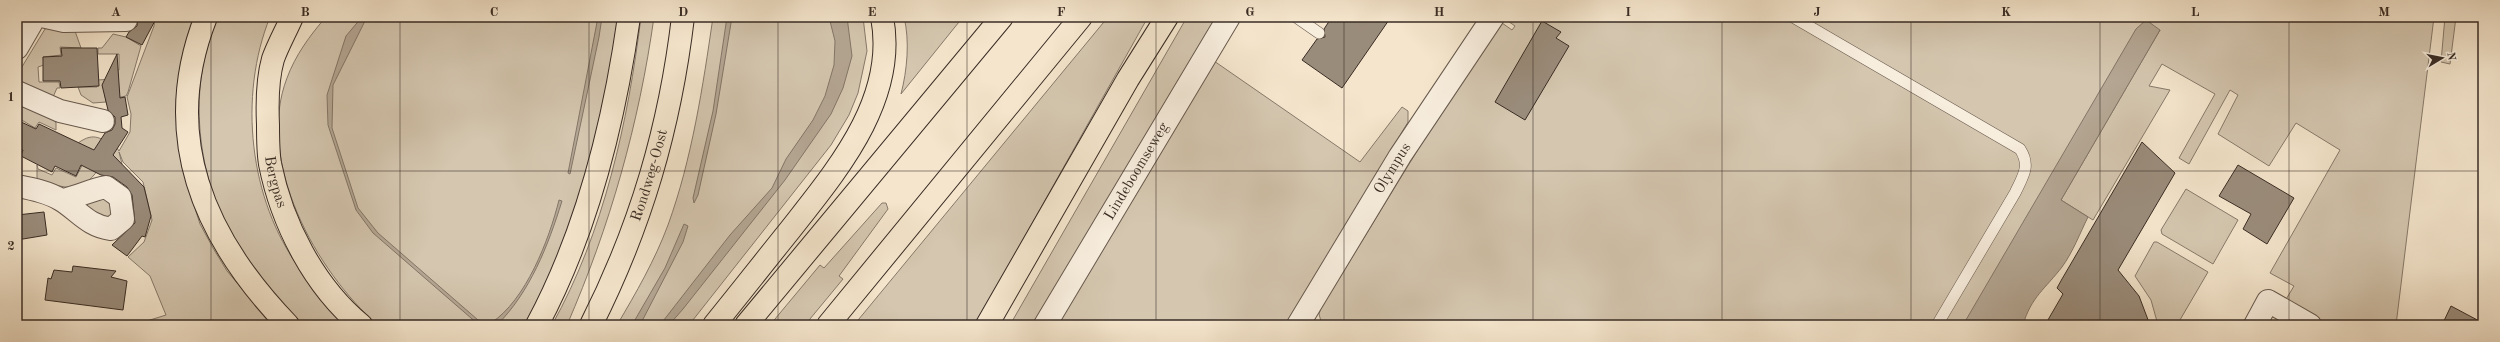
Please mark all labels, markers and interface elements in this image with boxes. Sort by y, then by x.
text: A [111,6,121,19]
text: B [300,6,310,19]
text: C [490,6,498,19]
text: D [678,6,688,19]
text: E [868,6,877,19]
text: F [1057,6,1066,19]
text: G [1245,6,1255,19]
text: H [1434,6,1445,19]
text: I [1625,6,1631,19]
text: J [1813,6,1821,19]
text: K [2001,6,2011,19]
text: L [2191,6,2200,19]
text: M [2378,6,2390,19]
north arrow [2422,38,2462,78]
text: N [2444,51,2457,62]
text: 1 [7,91,15,104]
street label: Lindeboomseweg [1102,120,1172,223]
street label: Rondweg-Oost [629,128,670,224]
street label: Olympus [1371,140,1414,197]
street label: Bergpas [261,155,289,210]
text: 2 [7,240,15,253]

